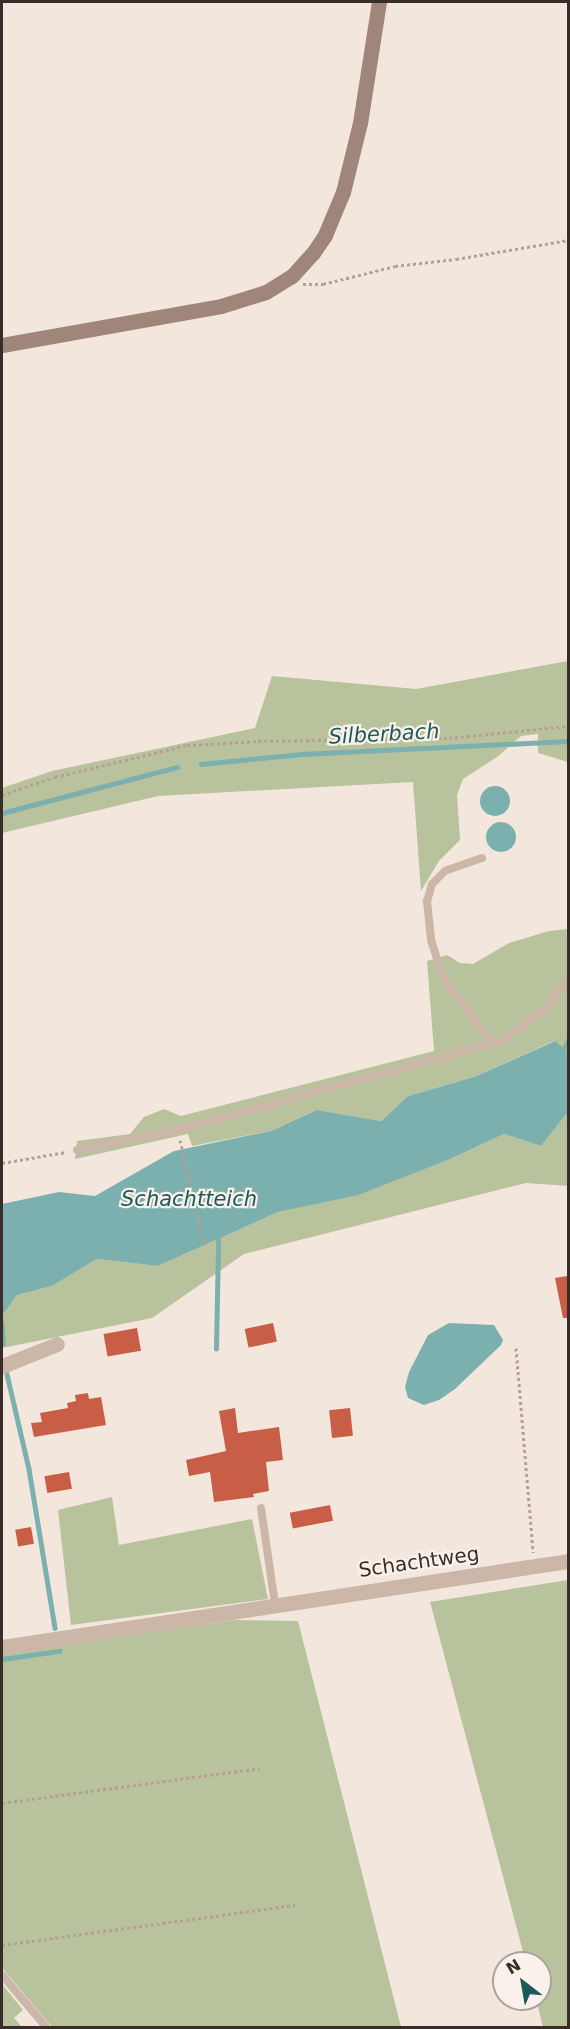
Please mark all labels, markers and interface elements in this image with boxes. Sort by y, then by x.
water label: Silberbach [328,719,440,749]
water label: Schachtteich [121,1186,257,1212]
street label: Schachtweg [357,1542,481,1582]
north arrow [492,1951,552,2011]
text: N [503,1955,524,1978]

